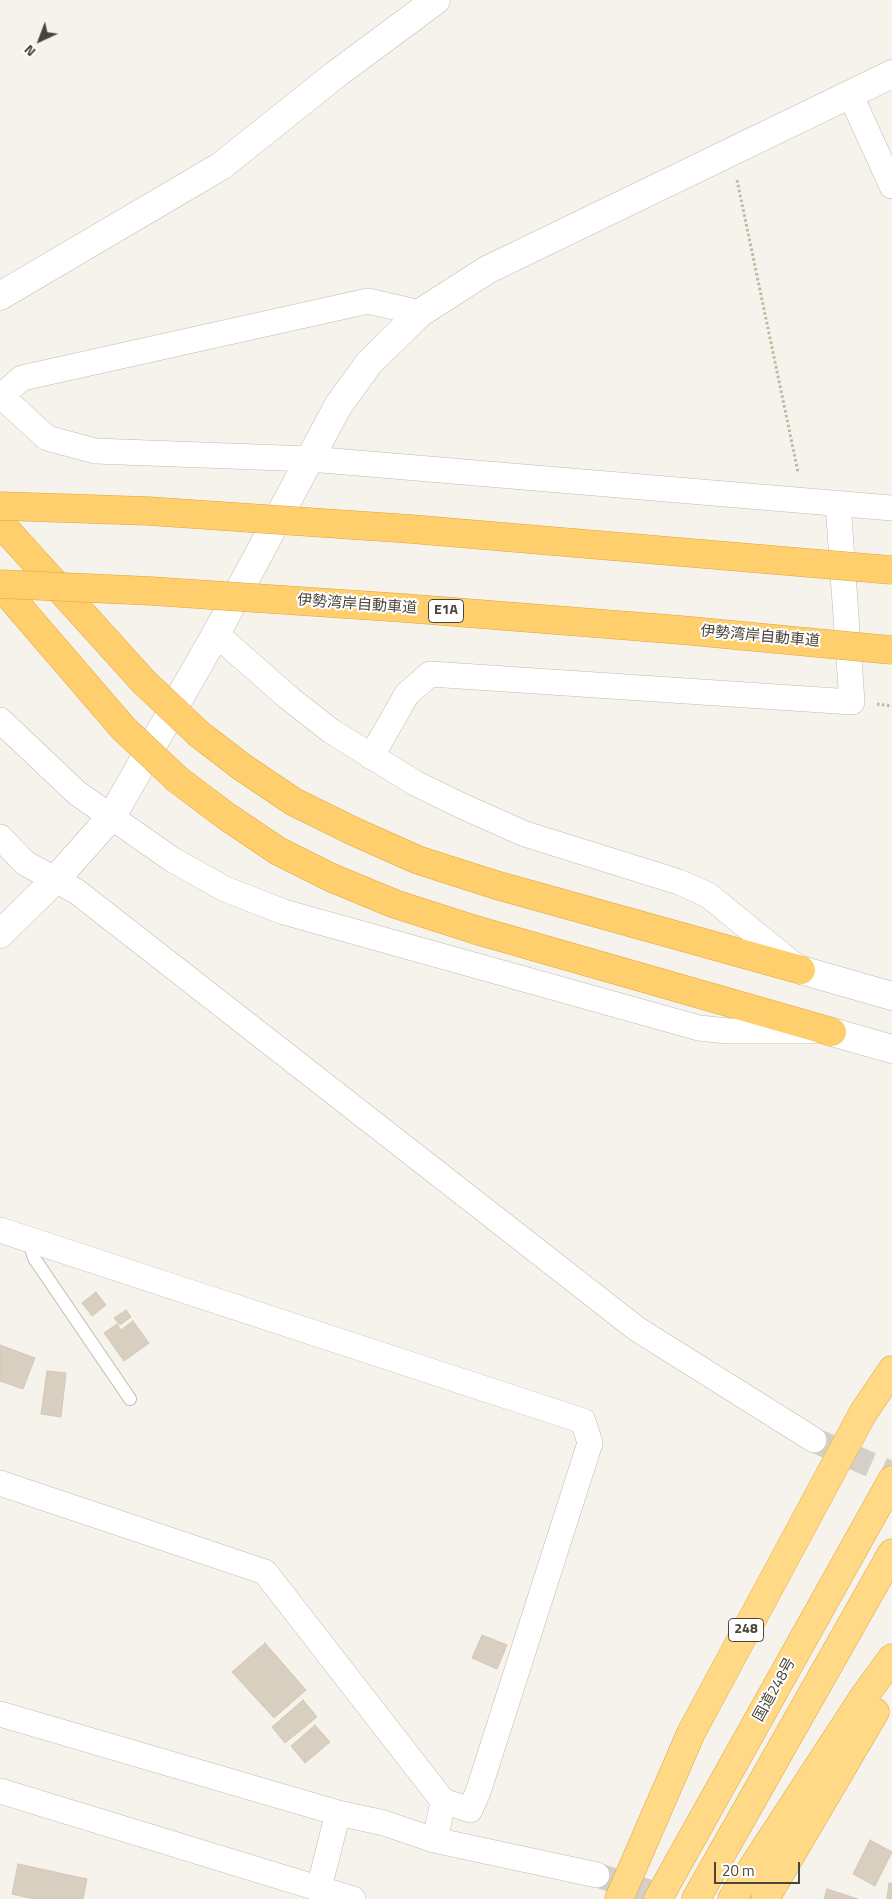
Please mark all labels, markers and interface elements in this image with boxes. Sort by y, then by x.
north arrow [15,15,65,65]
text: N [19,40,40,62]
street label: 伊勢湾岸自動車道 [297,592,417,618]
road number: E1A [428,600,464,622]
street label: 伊勢湾岸自動車道 [699,623,821,651]
road number: 248 [728,1618,764,1642]
street label: 国道248号 [750,1655,800,1725]
scale bar [717,1852,803,1884]
text: 20 m [722,1859,755,1882]

